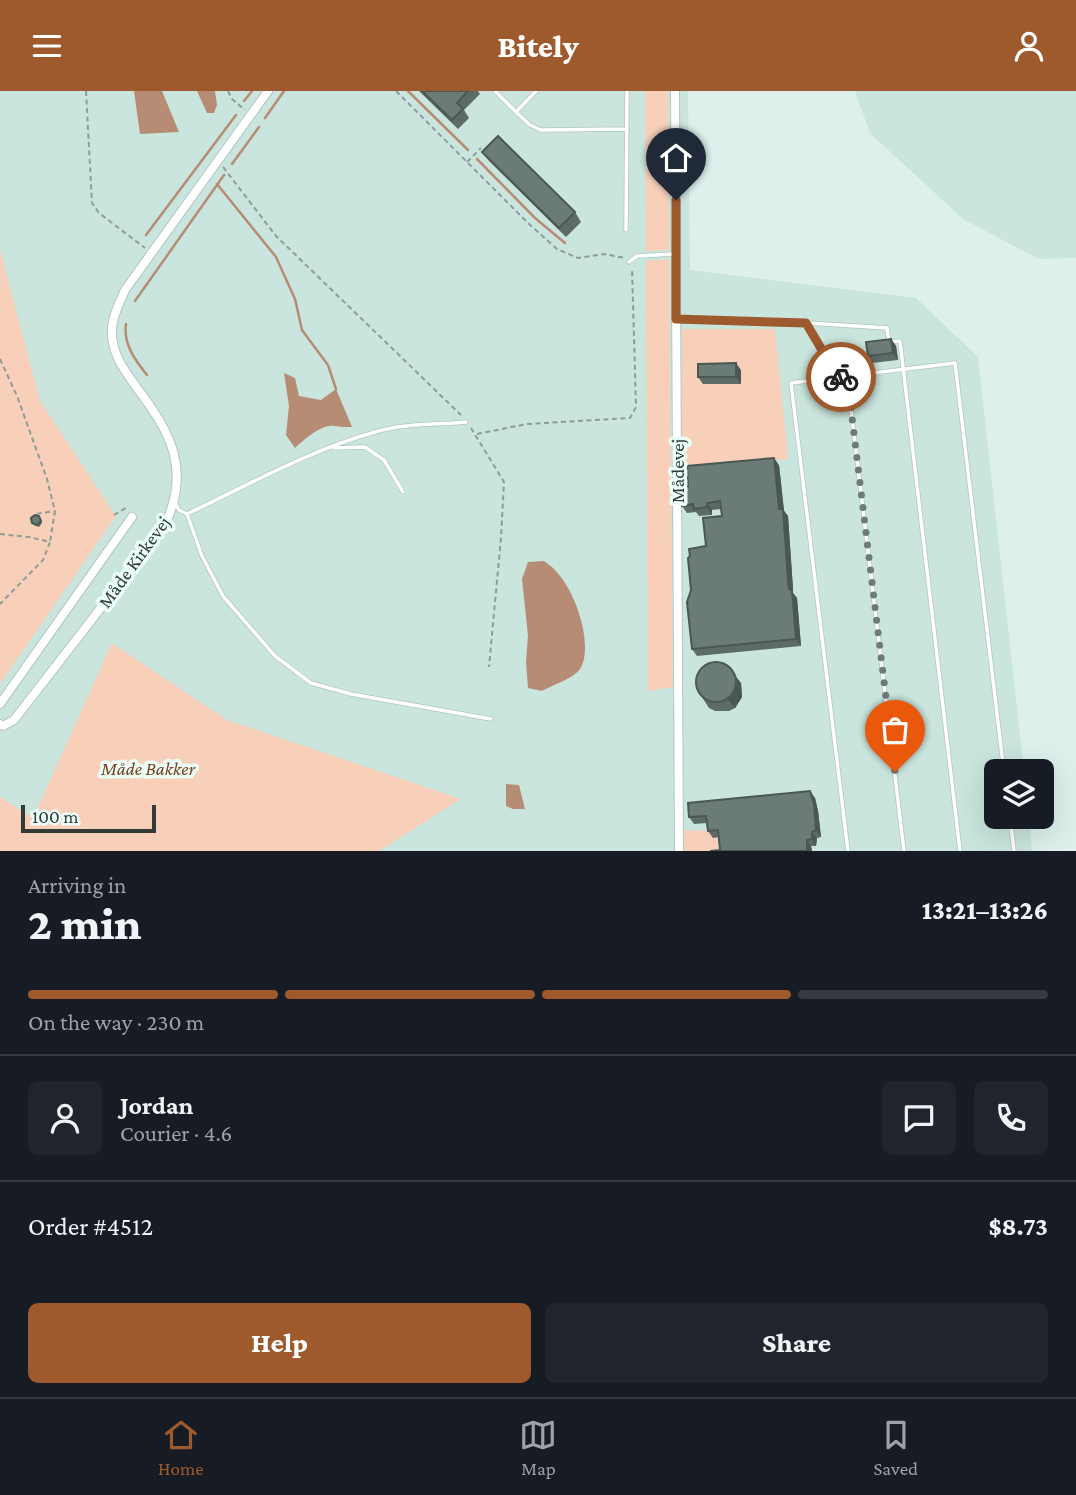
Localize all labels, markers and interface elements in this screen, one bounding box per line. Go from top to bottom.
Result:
icon: menu [28,27,66,65]
icon: person [1010,27,1048,65]
text: Bitely [497,28,579,64]
pin [646,128,706,200]
icon: home [657,139,695,177]
courier [806,342,876,412]
icon: bike [822,358,860,396]
street label: Mådevej [667,439,689,503]
street label: Måde Kirkevej [94,512,175,612]
pin [865,700,925,772]
icon: bag [876,711,914,749]
park label: Måde Bakker [100,758,196,779]
map controls [984,759,1054,829]
button: layers [984,759,1054,829]
scale bar [21,802,156,834]
text: 100 m [32,806,79,827]
text: Arriving in [28,872,126,898]
text: 13:21–13:26 [922,896,1048,925]
text: 2 min [28,898,142,949]
text: On the way · 230 m [28,1009,204,1035]
button: person [28,1081,102,1155]
button: chat [882,1081,956,1155]
button: phone [974,1081,1048,1155]
text: Jordan [120,1091,194,1120]
text: Courier · 4.6 [120,1120,232,1146]
text: Order #4512 [28,1212,153,1241]
text: $8.73 [988,1212,1048,1241]
button: Help [28,1303,531,1383]
button: Share [545,1303,1048,1383]
tab: Home [158,1416,204,1479]
tab: Map [519,1416,557,1479]
tab: Saved [873,1416,918,1479]

